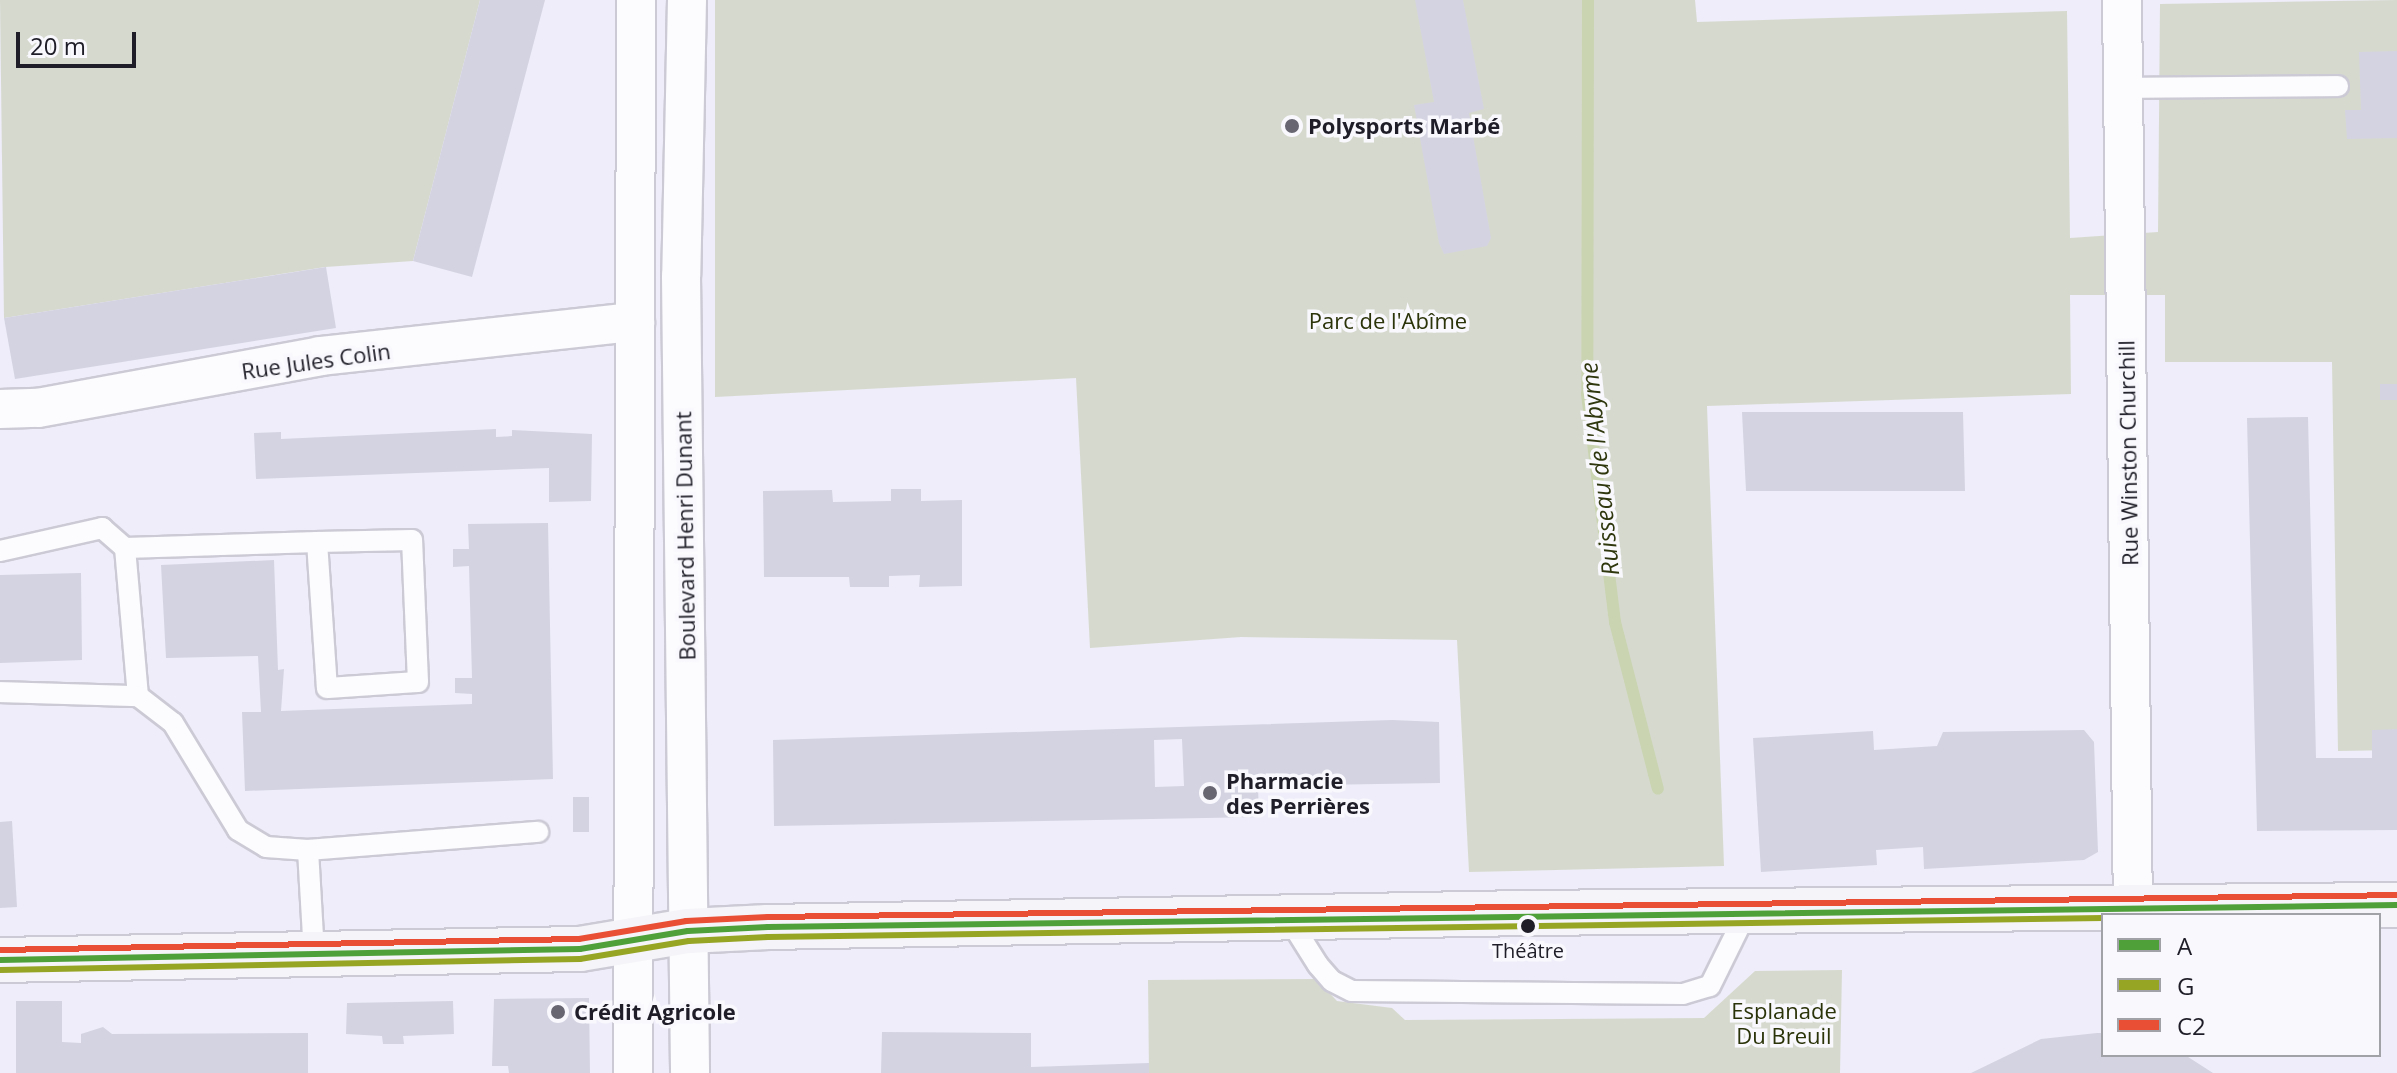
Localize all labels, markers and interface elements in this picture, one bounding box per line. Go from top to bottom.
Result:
scale bar [20,16,140,66]
text: 20 m [30,29,86,62]
place label: Polysports Marbé [1308,113,1500,139]
marker: Polysports Marbé [1283,117,1301,135]
park label: Parc de l'Abîme [1309,308,1467,334]
street label: Rue Jules Colin [240,337,392,385]
street label: Rue Winston Churchill [2113,340,2143,566]
water label: Ruisseau de l'Abyme [1573,361,1625,577]
street label: Boulevard Henri Dunant [670,411,700,661]
place label: Pharmacie des Perrières [1226,767,1370,818]
marker: Pharmacie des Perrières [1201,784,1219,802]
legend [2101,913,2381,1057]
marker: Théâtre [1520,918,1536,934]
text: A [2177,929,2192,962]
place label: Théâtre [1492,938,1564,962]
text: G [2177,969,2194,1002]
park label: Esplanade Du Breuil [1731,997,1837,1048]
place label: Crédit Agricole [574,999,736,1025]
marker: Crédit Agricole [549,1003,567,1021]
text: C2 [2177,1009,2206,1042]

